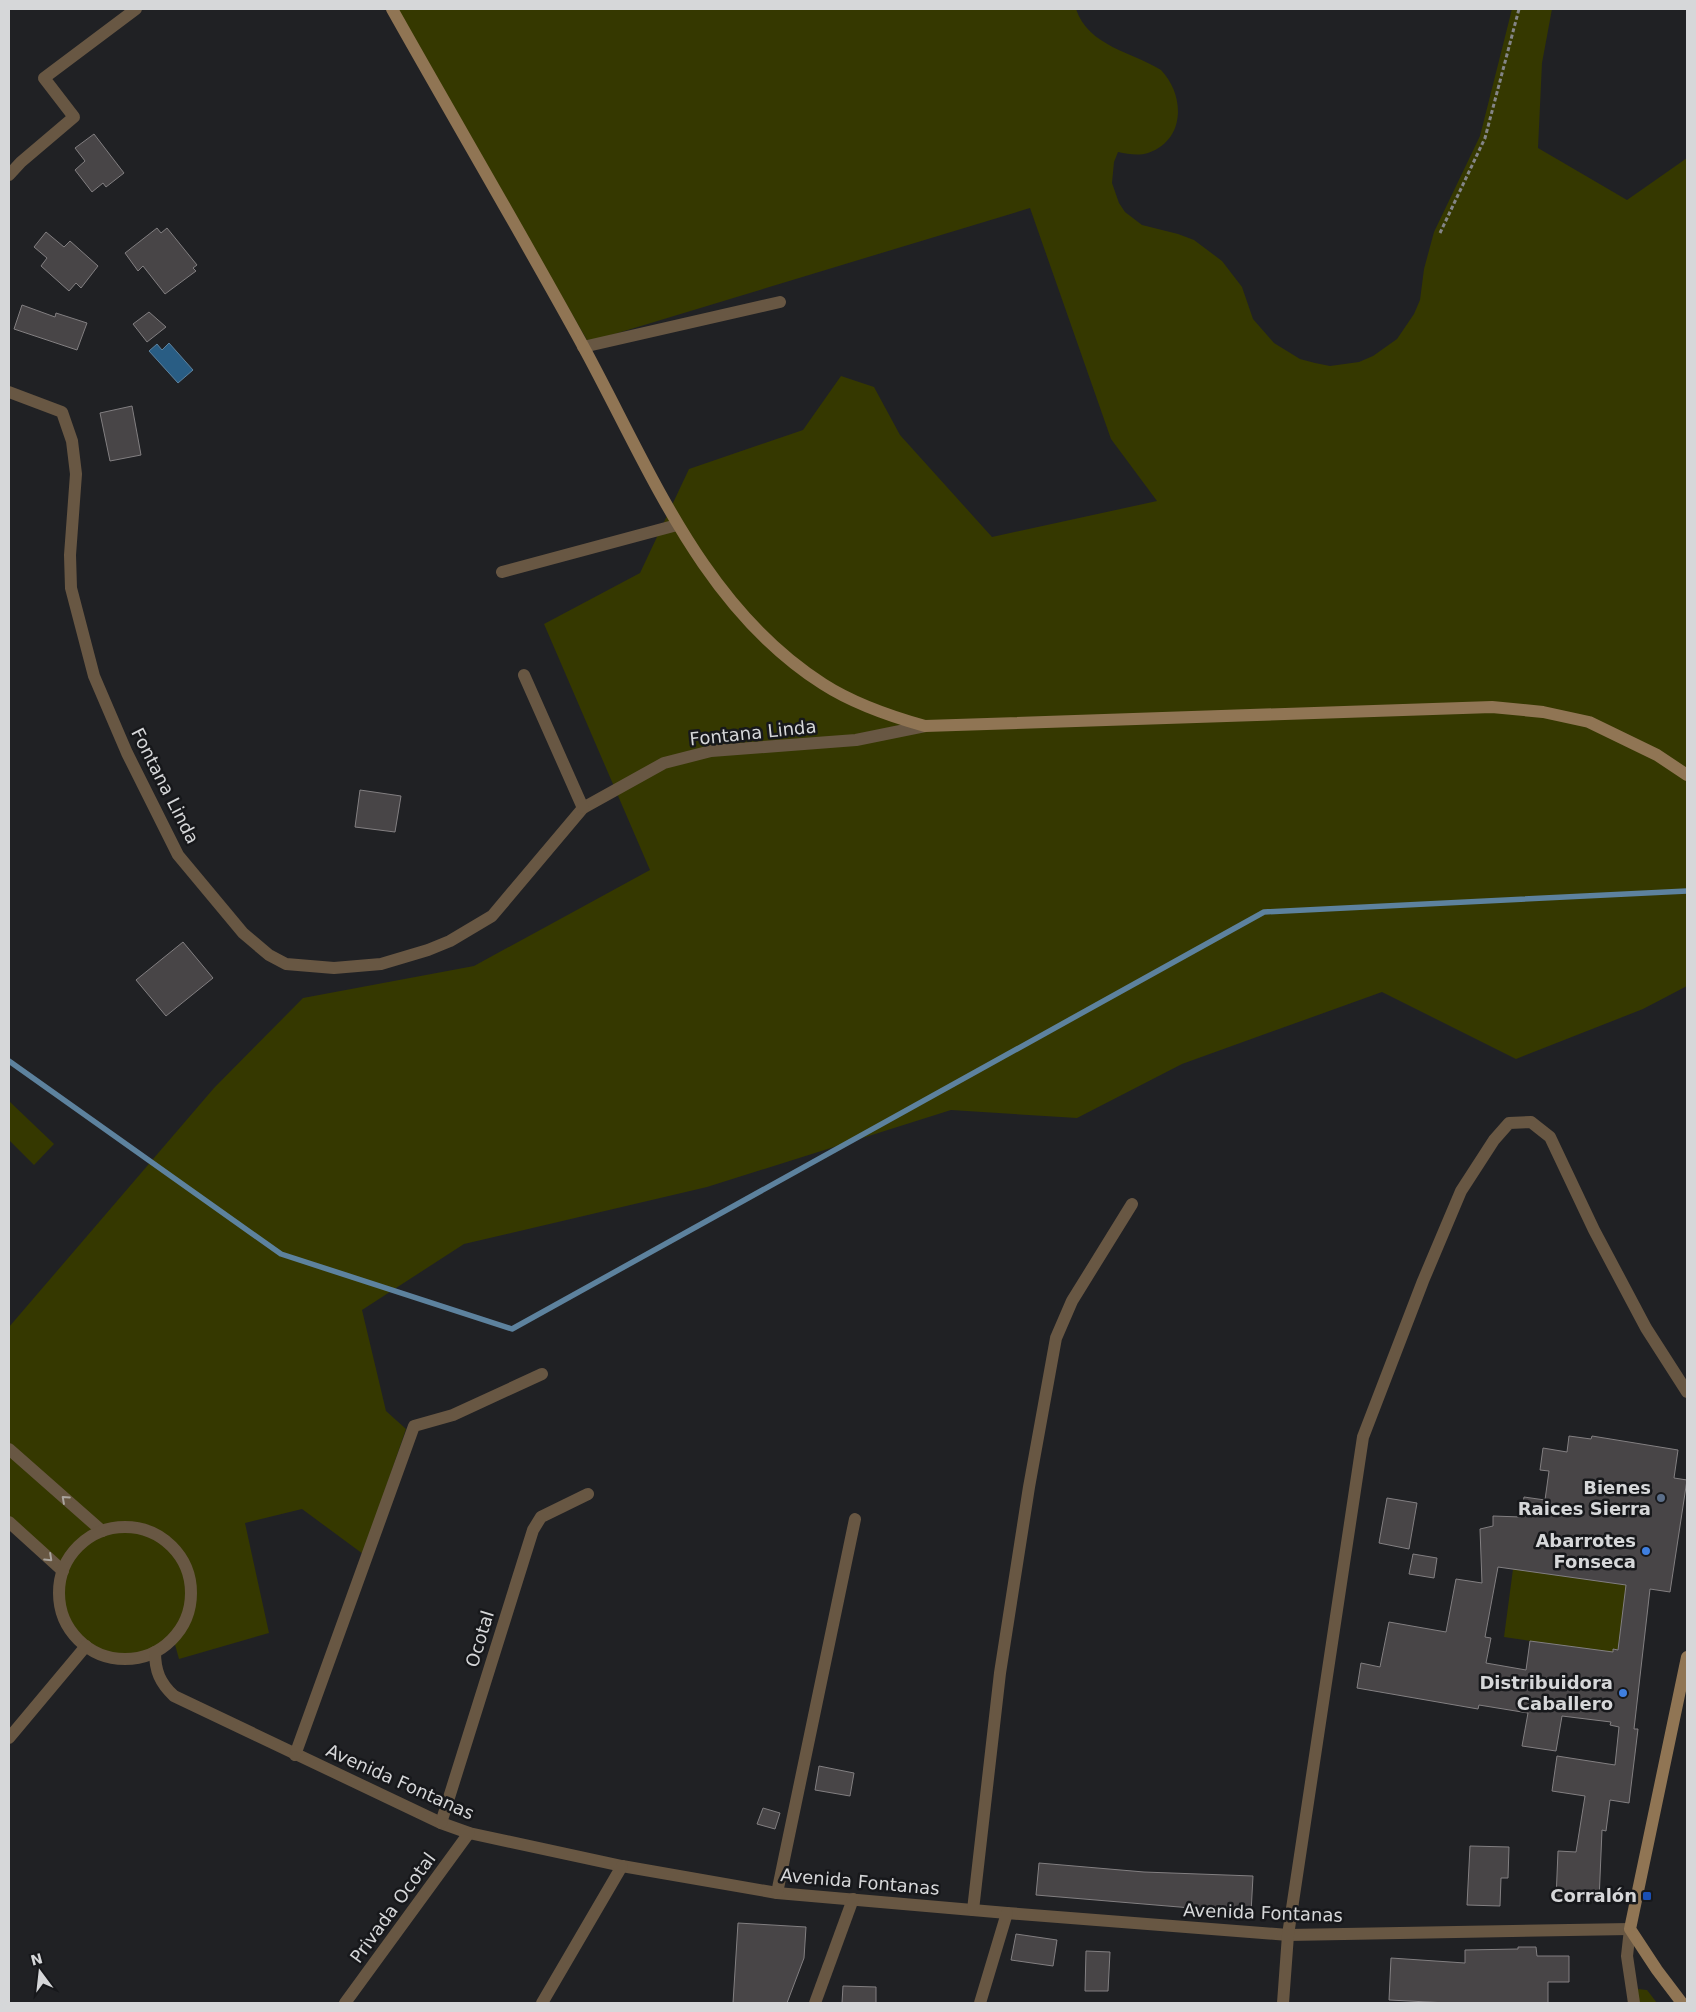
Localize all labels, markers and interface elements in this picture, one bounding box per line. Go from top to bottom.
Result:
street label: Fontana Linda [689,715,817,750]
street label: Fontana Linda [127,724,204,847]
place label: Bienes Raices Sierra [1518,1477,1651,1519]
marker: Bienes Raices Sierra [1655,1492,1667,1504]
one-way arrow [62,1496,71,1504]
place label: Abarrotes Fonseca [1535,1530,1636,1572]
marker: Abarrotes Fonseca [1640,1545,1652,1557]
one-way arrow [43,1552,52,1561]
street label: Ocotal [461,1608,498,1670]
place label: Distribuidora Caballero [1479,1672,1613,1714]
marker: Distribuidora Caballero [1617,1687,1629,1699]
street label: Avenida Fontanas [323,1739,477,1824]
street label: Privada Ocotal [346,1849,440,1967]
street label: Avenida Fontanas [780,1864,940,1899]
place label: Corralón [1550,1885,1637,1906]
marker: Corralón [1641,1890,1653,1902]
street label: Avenida Fontanas [1183,1899,1343,1926]
north arrow [15,1947,65,1997]
text: N [29,1950,44,1969]

